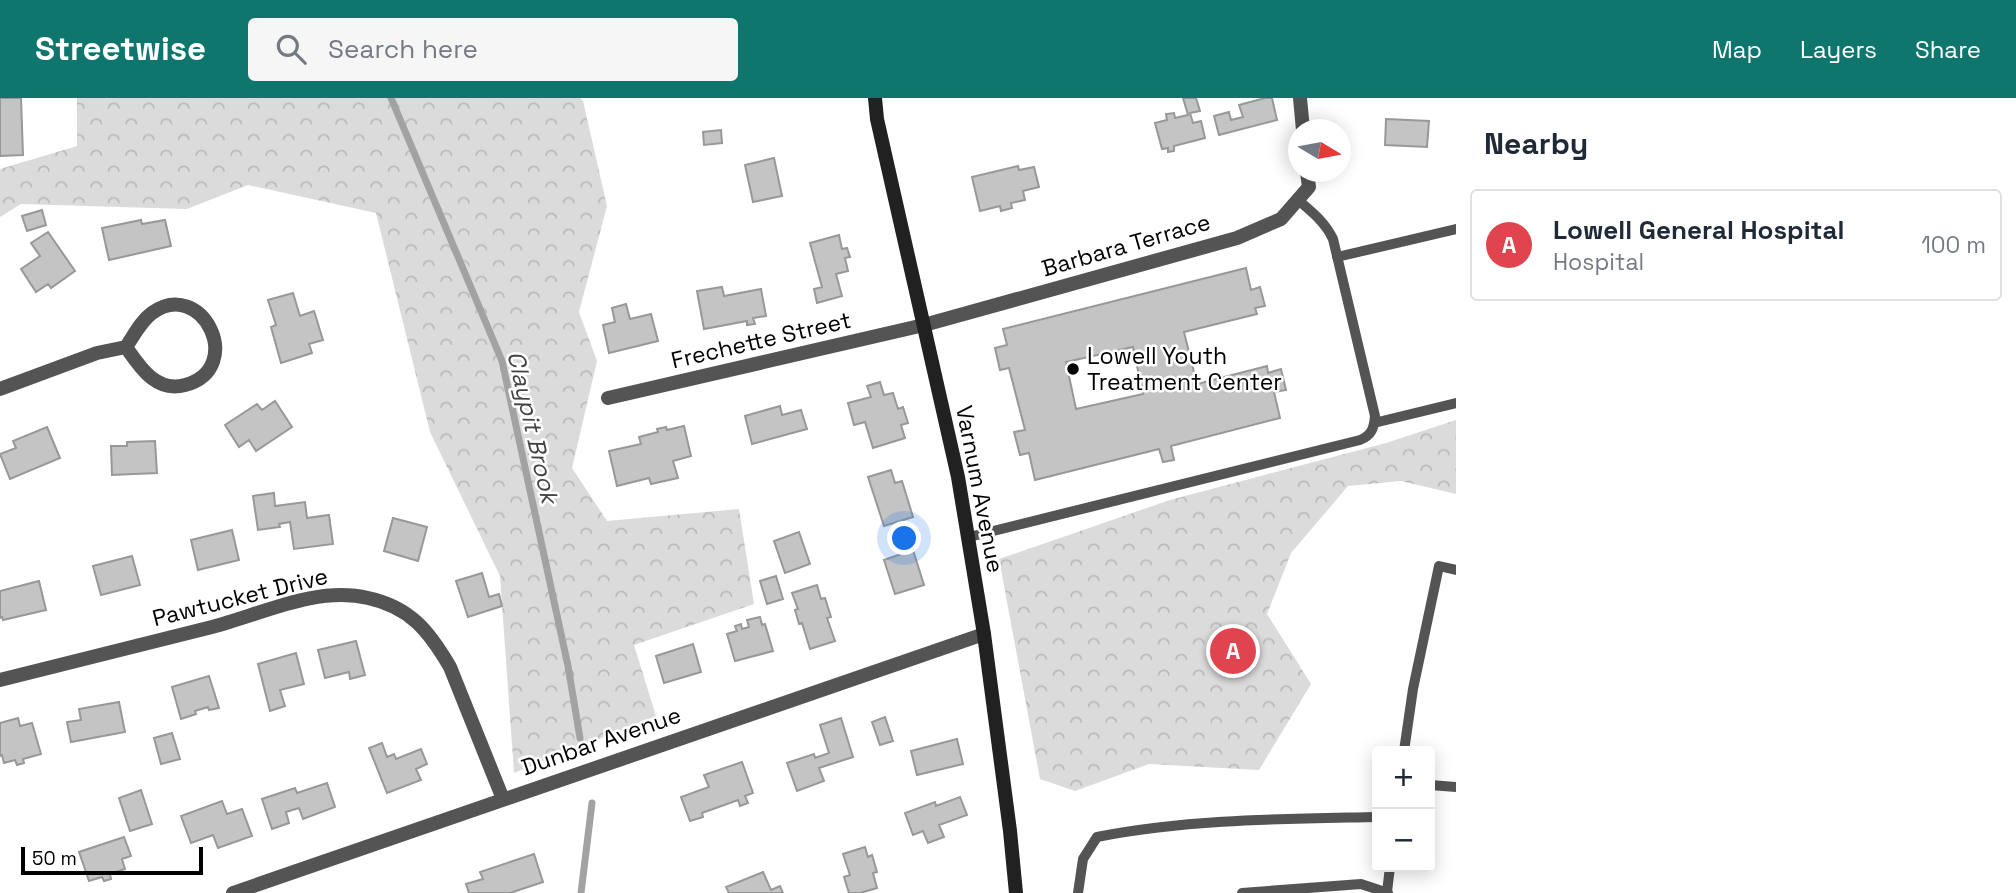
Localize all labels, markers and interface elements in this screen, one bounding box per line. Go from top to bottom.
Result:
search box [248,18,738,81]
text: Streetwise [35,28,206,70]
icon: search [272,30,310,68]
text: Search here [328,32,478,66]
text: Map [1712,34,1762,65]
text: Layers [1800,34,1877,65]
text: Share [1915,34,1981,65]
north arrow [1288,119,1351,182]
text: Nearby [1484,124,1588,163]
street label: Barbara Terrace [1038,207,1214,283]
text: Lowell General Hospital [1553,213,1844,247]
text: A [1502,230,1516,260]
text: 100 m [1921,230,1986,260]
text: Hospital [1553,247,1644,277]
street label: Frechette Street [668,305,854,375]
place label: Lowell Youth Treatment Center [1087,341,1282,397]
water label: Claypit Brook [500,348,566,509]
marker: Lowell Youth Treatment Center [1065,361,1081,377]
street label: Varnum Avenue [949,403,1011,575]
your location [887,521,921,555]
street label: Pawtucket Drive [149,561,331,633]
pin: A [1210,625,1256,677]
street label: Dunbar Avenue [517,700,685,782]
map controls [1372,746,1435,872]
button: + [1372,746,1435,809]
button: − [1372,809,1435,872]
scale bar [21,844,203,876]
text: 50 m [32,846,77,871]

